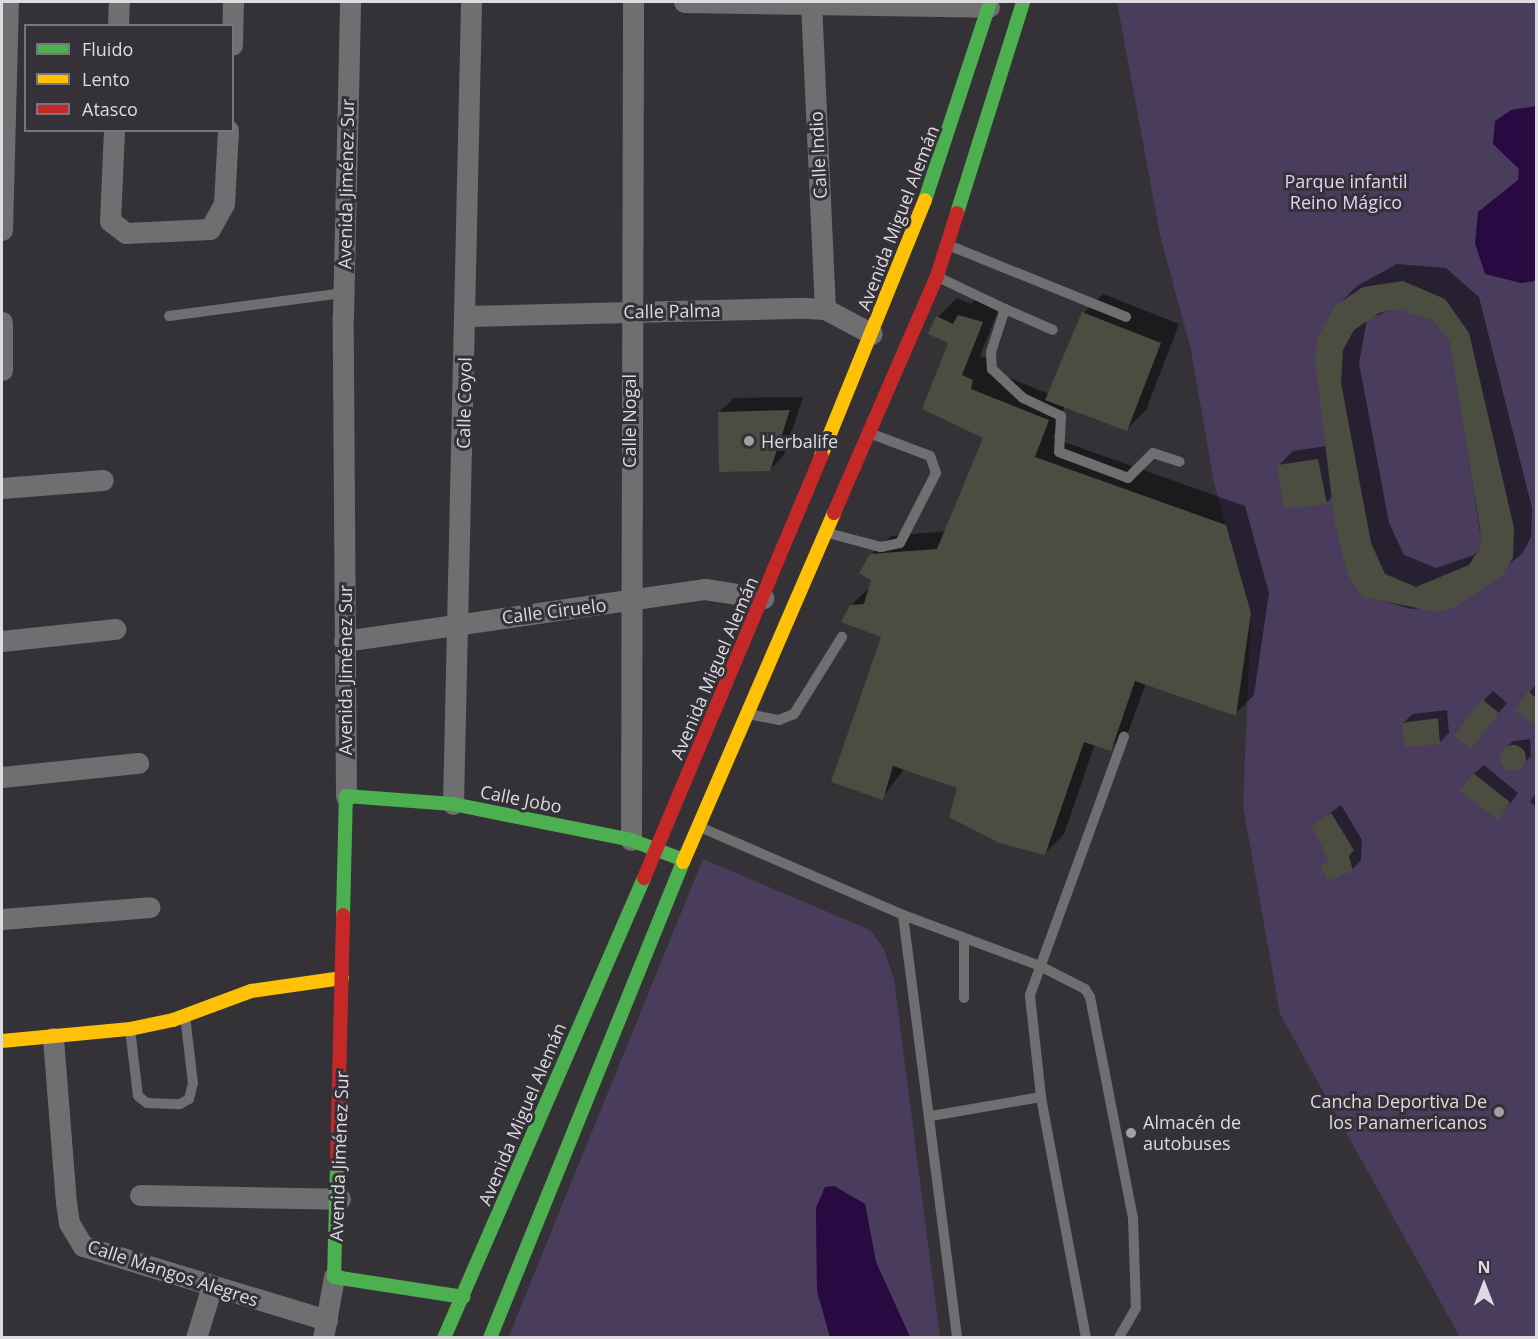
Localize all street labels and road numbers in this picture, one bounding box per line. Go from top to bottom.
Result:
street label: Avenida Jiménez Sur [334,99,358,269]
street label: Calle Indio [805,111,831,199]
street label: Avenida Miguel Alemán [853,122,943,314]
street label: Calle Palma [623,299,721,323]
street label: Calle Coyol [452,357,476,449]
street label: Calle Nogal [618,374,640,468]
street label: Avenida Miguel Alemán [666,573,762,763]
street label: Avenida Jiménez Sur [334,585,356,755]
street label: Calle Ciruelo [501,594,607,628]
street label: Calle Jobo [478,781,564,817]
street label: Avenida Miguel Alemán [474,1019,570,1209]
street label: Avenida Jiménez Sur [325,1070,353,1242]
street label: Calle Mangos Alegres [85,1235,261,1311]

